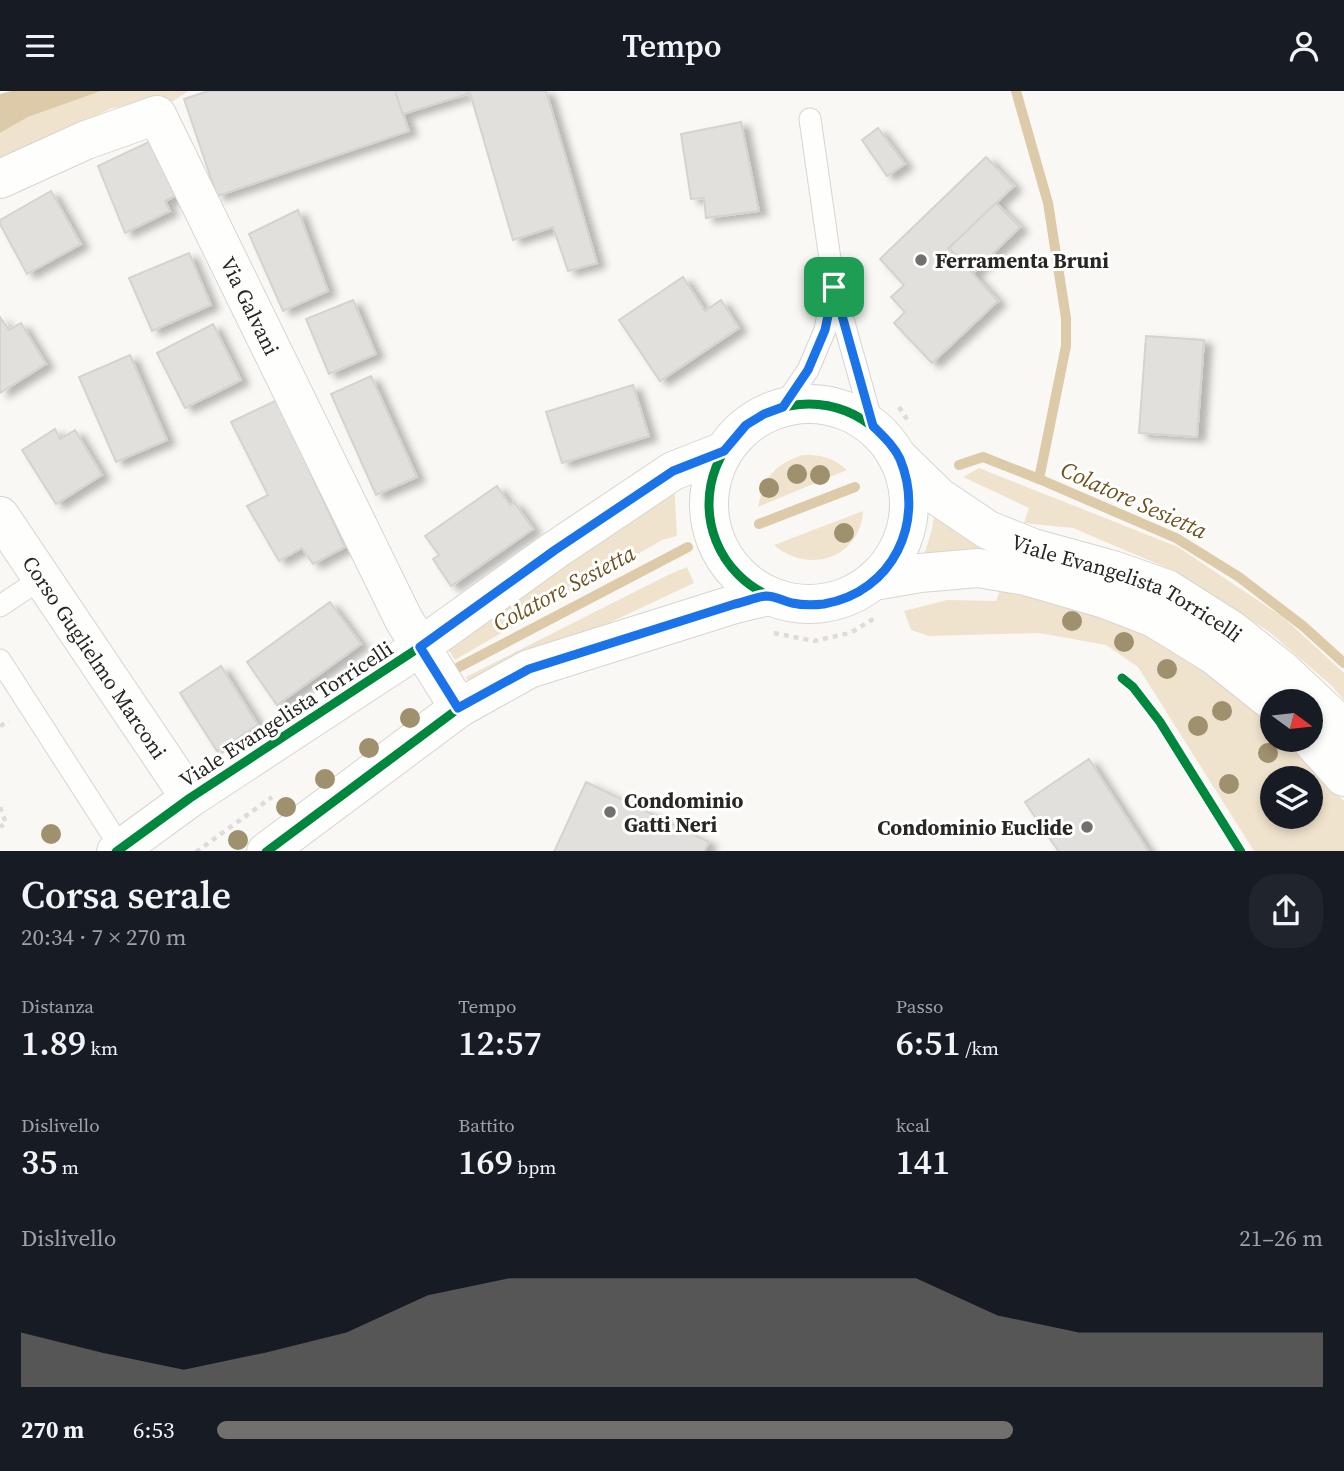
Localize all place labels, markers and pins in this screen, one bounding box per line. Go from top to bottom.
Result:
place label: Ferramenta Bruni [935,246,1109,275]
marker: Ferramenta Bruni [913,252,929,268]
pin [804,257,864,317]
place label: Condominio Gatti Neri [624,786,743,839]
marker: Condominio Gatti Neri [602,804,618,820]
place label: Condominio Euclide [877,813,1073,842]
marker: Condominio Euclide [1079,819,1095,835]

